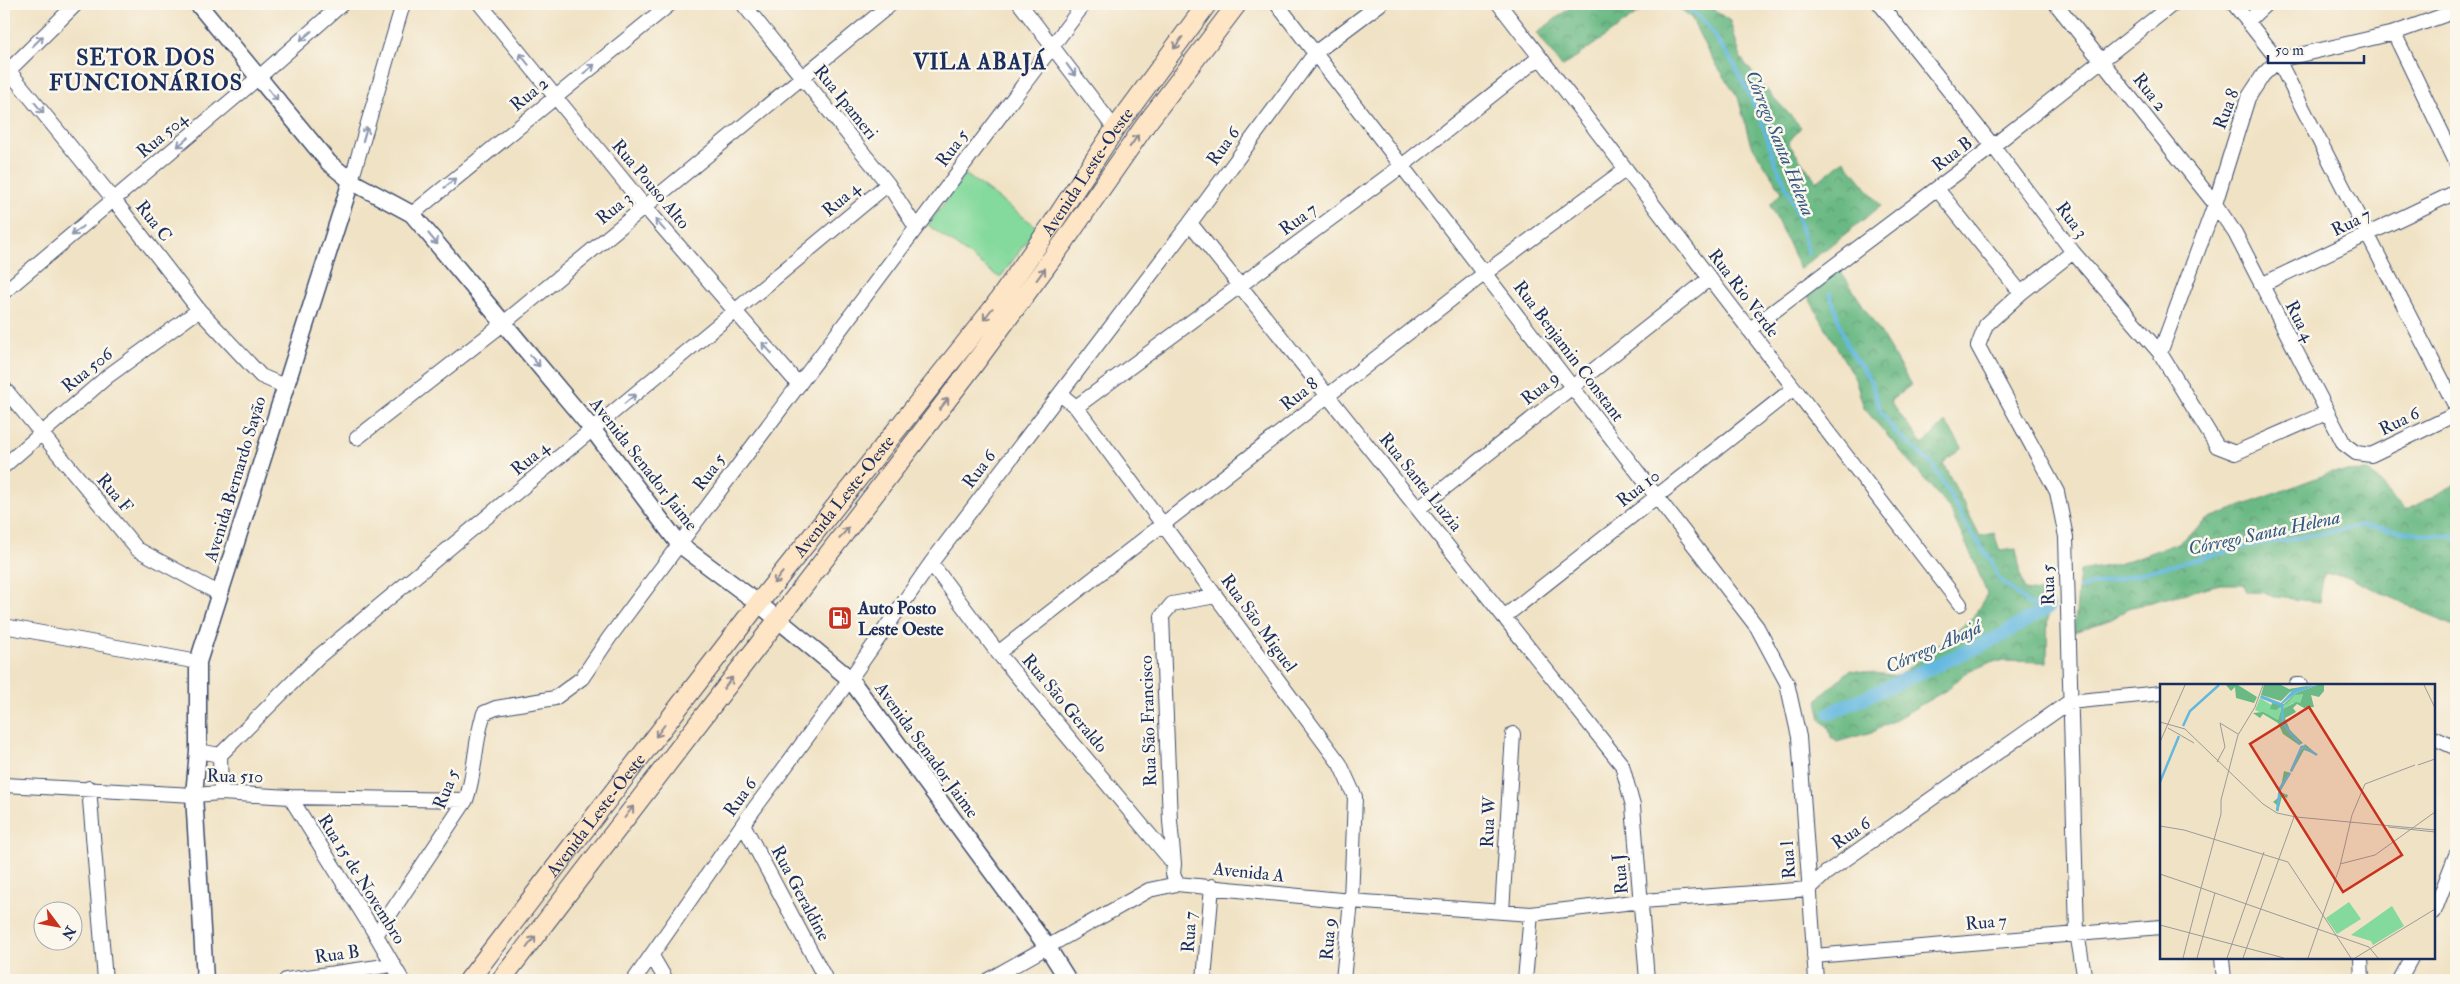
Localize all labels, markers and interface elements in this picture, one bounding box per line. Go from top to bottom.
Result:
one-way arrow [299,30,312,42]
scale bar [2268,32,2364,64]
one-way arrow [32,35,45,47]
one-way arrow [1173,36,1183,50]
text: 50 m [2275,41,2304,60]
district label: SETOR DOS FUNCIONÁRIOS [49,44,243,97]
district label: VILA ABAJÁ [912,47,1047,77]
one-way arrow [518,53,529,66]
street label: Rua Ipameri [808,60,883,145]
one-way arrow [582,63,595,74]
one-way arrow [1066,63,1077,76]
water label: Córrego Santa Helena [1740,67,1820,220]
street label: Rua 2 [2128,69,2172,116]
street label: Rua 2 [506,72,553,117]
street label: Rua 8 [2208,86,2245,133]
one-way arrow [268,89,279,102]
one-way arrow [34,102,45,115]
street label: Avenida Leste-Oeste [1036,103,1139,241]
street label: Rua 504 [132,107,194,163]
street label: Rua 6 [1202,122,1246,170]
street label: Rua 5 [931,125,974,172]
one-way arrow [361,127,371,143]
street label: Rua B [1927,132,1977,177]
one-way arrow [1129,134,1139,148]
street label: Rua Pouso Alto [606,135,695,234]
one-way arrow [176,136,189,148]
street label: Rua 4 [817,176,866,222]
one-way arrow [443,178,456,189]
street label: Rua 3 [591,187,637,230]
street label: Rua C [130,196,177,247]
street label: Rua 3 [2050,197,2093,243]
street label: Rua 7 [1275,198,1322,241]
street label: Rua 7 [2328,203,2375,242]
one-way arrow [655,219,666,232]
one-way arrow [71,225,84,236]
one-way arrow [427,232,438,245]
street label: Rua Rio Verde [1703,244,1785,343]
one-way arrow [1035,268,1046,281]
street label: Rua Benjamin Constant [1508,276,1629,427]
street label: Rua 4 [2280,297,2320,347]
one-way arrow [983,307,994,320]
one-way arrow [761,341,772,354]
street label: Rua 506 [57,342,118,398]
one-way arrow [529,354,540,367]
street label: Rua 9 [1517,366,1564,411]
street label: Rua 8 [1276,373,1323,416]
street label: Avenida Senador Jaime [584,392,703,536]
street label: Avenida Bernardo Sayão [199,393,272,566]
one-way arrow [623,394,636,405]
one-way arrow [938,398,949,411]
street label: Rua 6 [2375,401,2424,441]
street label: Rua Santa Luzia [1374,428,1468,537]
street label: Avenida Leste-Oeste [788,430,900,563]
street label: Rua 4 [506,435,555,481]
street label: Rua 6 [957,445,1002,493]
street label: Rua 5 [688,449,731,496]
street label: Rua 10 [1612,464,1665,512]
street label: Rua F [92,469,138,518]
water label: Córrego Santa Helena [2186,505,2343,561]
one-way arrow [839,527,850,540]
street label: Rua 5 [2037,564,2060,606]
street label: Rua São Miguel [1215,570,1302,677]
one-way arrow [773,571,784,584]
place label: Auto Posto Leste Oeste [857,597,944,641]
fuel station icon: Auto Posto Leste Oeste [827,605,853,631]
water label: Córrego Abajá [1882,614,1987,679]
street label: Rua São Geraldo [1017,649,1113,758]
street label: Rua São Francisco [1135,655,1162,787]
one-way arrow [723,676,733,690]
street label: Avenida Senador Jaime [869,677,984,823]
inset map [2160,684,2435,959]
one-way arrow [655,724,665,738]
street label: Avenida Leste-Oeste [541,749,651,883]
street label: Rua 510 [206,765,264,788]
street label: Rua 5 [428,766,465,813]
street label: Rua 6 [719,773,763,821]
street label: Rua W [1476,795,1501,848]
one-way arrow [624,806,635,819]
street label: Rua 15 de Novembro [312,810,411,949]
street label: Rua 6 [1827,811,1876,855]
street label: Rua l [1776,840,1801,880]
street label: Rua Geraldine [766,842,836,945]
street label: Rua J [1607,853,1634,895]
street label: Avenida A [1211,857,1286,888]
north arrow [32,902,82,952]
street label: Rua 7 [1964,909,2008,936]
street label: Rua 7 [1177,911,1202,954]
street label: Rua 9 [1315,917,1342,961]
text: N [58,922,80,943]
one-way arrow [525,935,536,948]
street label: Rua B [313,940,361,969]

